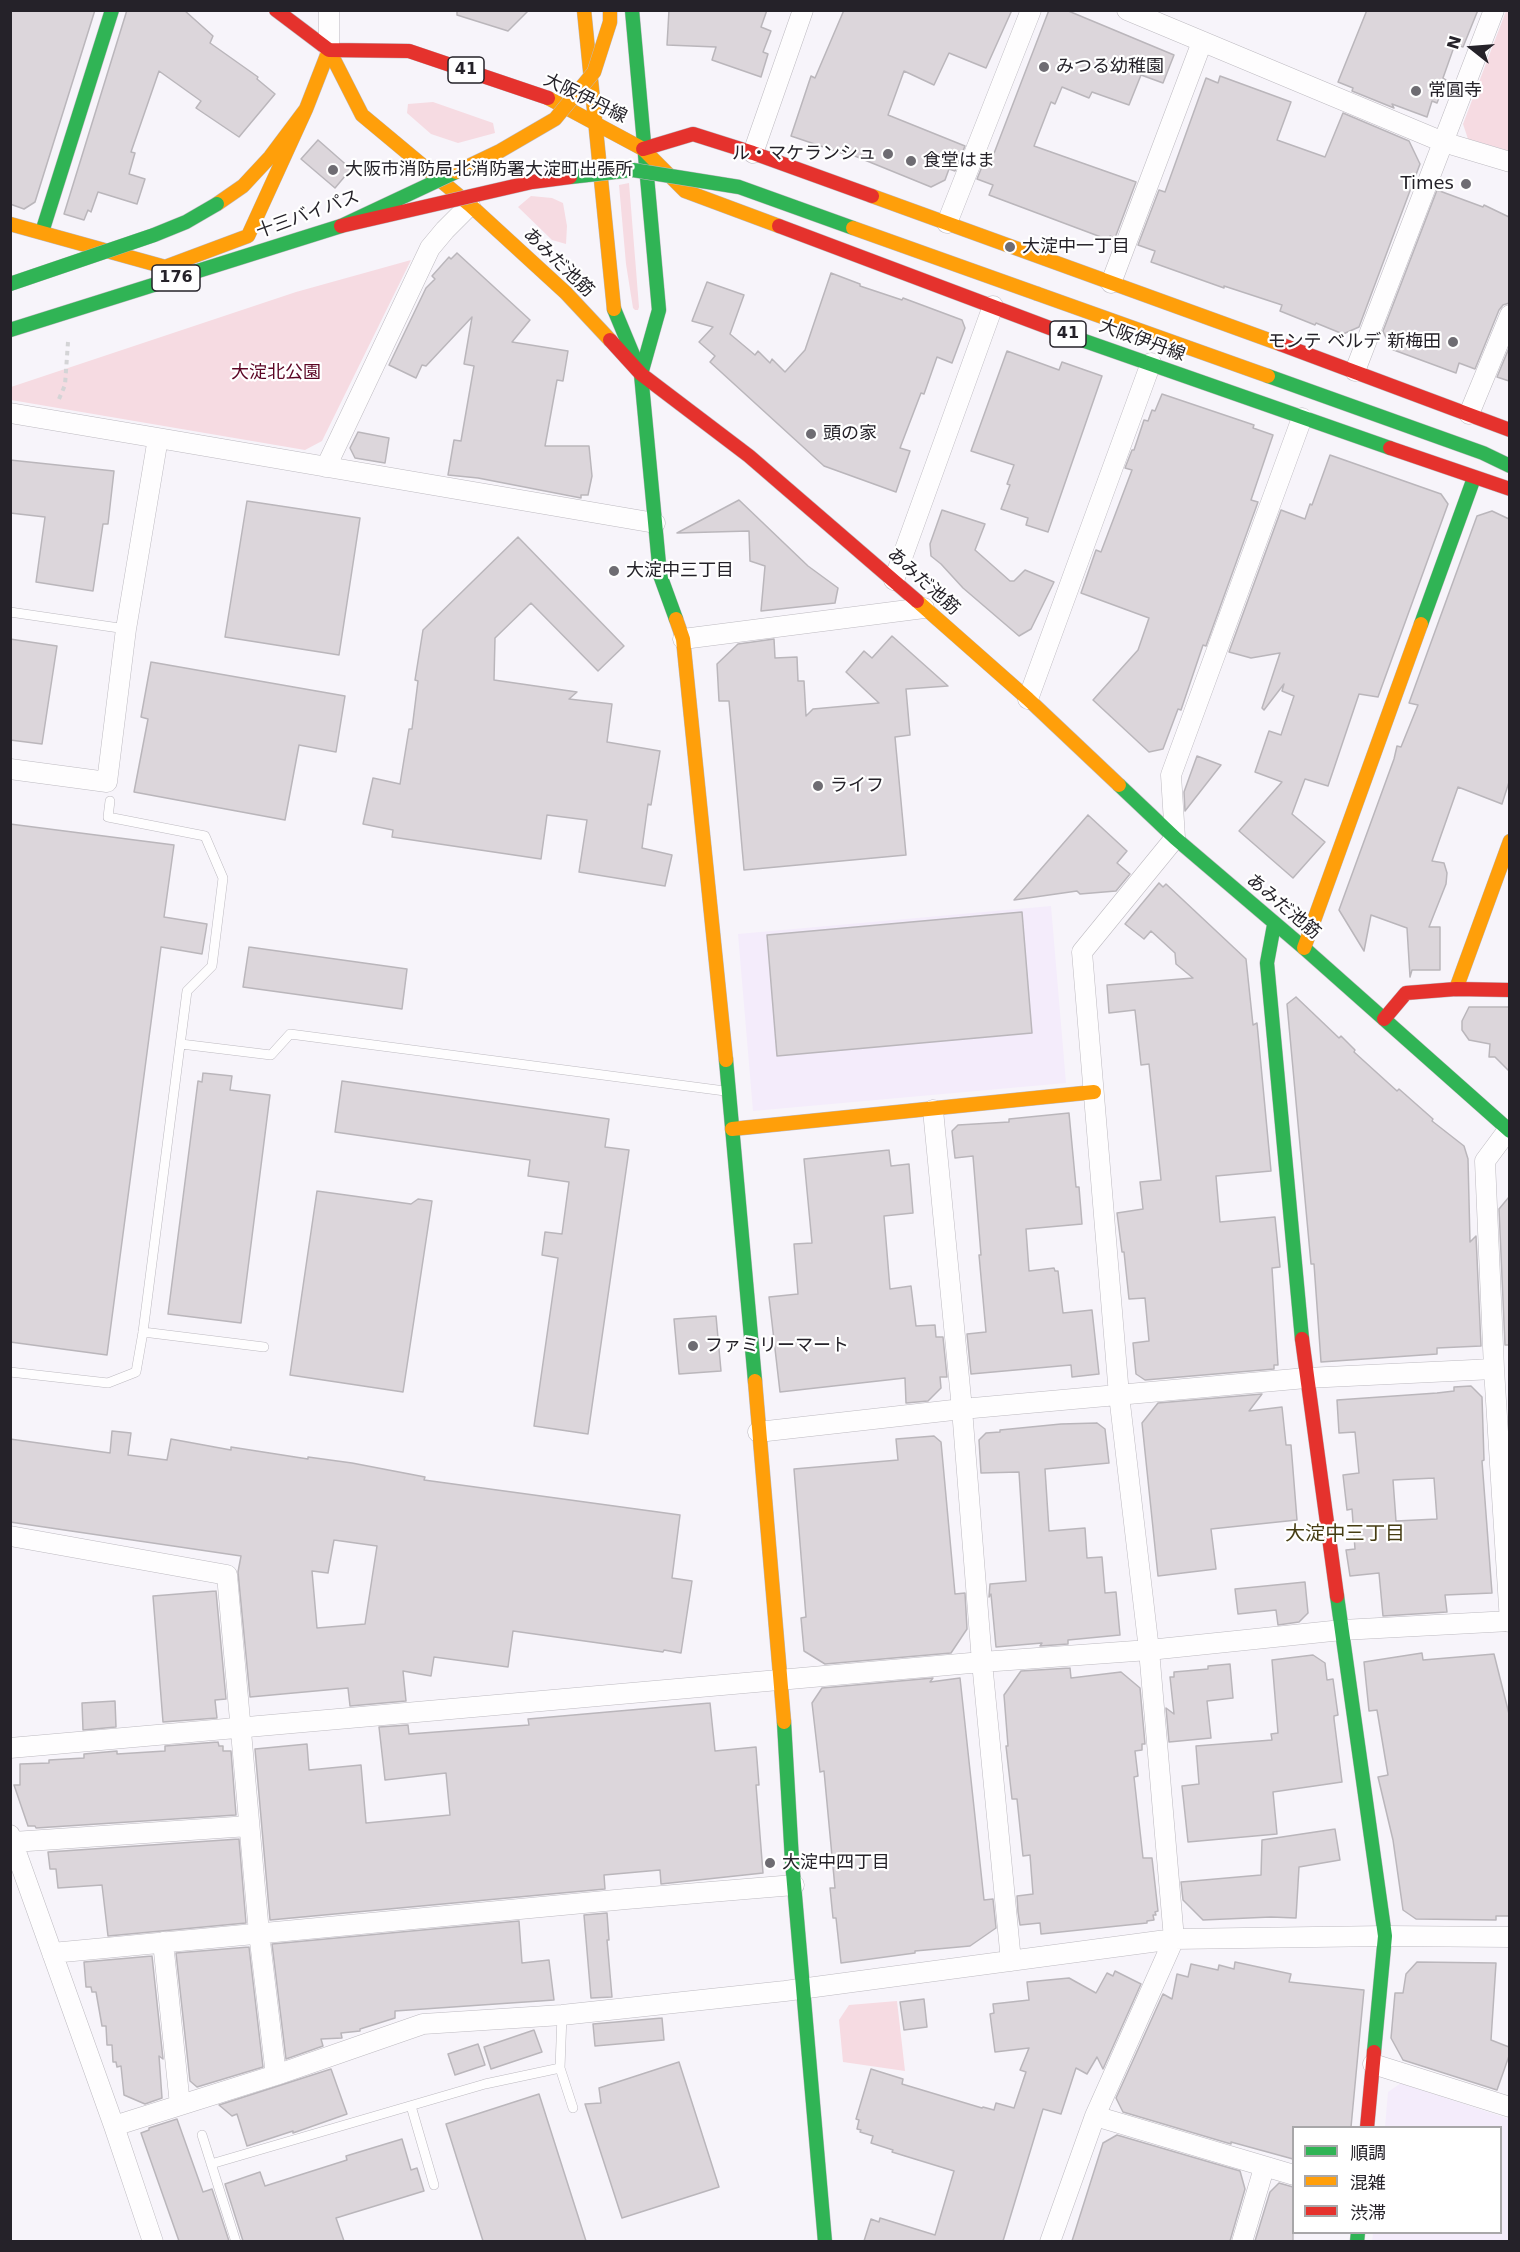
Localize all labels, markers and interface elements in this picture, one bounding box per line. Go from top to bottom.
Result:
north arrow [1442,18,1502,78]
text: N [1443,33,1465,52]
place label: みつる幼稚園 [1056,56,1164,78]
road number: 41 [448,57,484,83]
marker: みつる幼稚園 [1037,60,1051,74]
street label: 大阪伊丹線 [540,70,630,128]
place label: 常圓寺 [1428,80,1482,102]
marker: 常圓寺 [1409,84,1423,98]
place label: ル・マケランシュ [732,143,876,165]
marker: ル・マケランシュ [881,147,895,161]
place label: 食堂はま [923,150,995,172]
marker: 食堂はま [904,154,918,168]
place label: 大阪市消防局北消防署大淀町出張所 [345,159,633,181]
marker: 大阪市消防局北消防署大淀町出張所 [326,163,340,177]
place label: Times [1401,173,1454,195]
marker: Times [1459,177,1473,191]
street label: 十三バイパス [254,186,362,244]
street label: あみだ池筋 [518,224,598,302]
place label: 大淀中一丁目 [1022,236,1130,258]
marker: 大淀中一丁目 [1003,240,1017,254]
road number: 176 [152,265,200,291]
street label: 大阪伊丹線 [1096,315,1188,367]
road number: 41 [1050,321,1086,347]
place label: モンテ ベルデ 新梅田 [1268,331,1441,353]
marker: モンテ ベルデ 新梅田 [1446,335,1460,349]
park label: 大淀北公園 [231,362,321,384]
place label: 頭の家 [823,423,877,445]
marker: 頭の家 [804,427,818,441]
street label: あみだ池筋 [882,544,964,620]
place label: 大淀中三丁目 [626,560,734,582]
marker: 大淀中三丁目 [607,564,621,578]
place label: ライフ [830,775,884,797]
marker: ライフ [811,779,825,793]
street label: あみだ池筋 [1242,870,1324,944]
place label: ファミリーマート [705,1335,849,1357]
marker: ファミリーマート [686,1339,700,1353]
district label: 大淀中三丁目 [1285,1523,1405,1547]
place label: 大淀中四丁目 [782,1852,890,1874]
marker: 大淀中四丁目 [763,1856,777,1870]
legend [1292,2126,1502,2234]
text: 順調 [1350,2142,1386,2163]
text: 混雑 [1350,2172,1386,2193]
text: 渋滞 [1350,2202,1386,2223]

